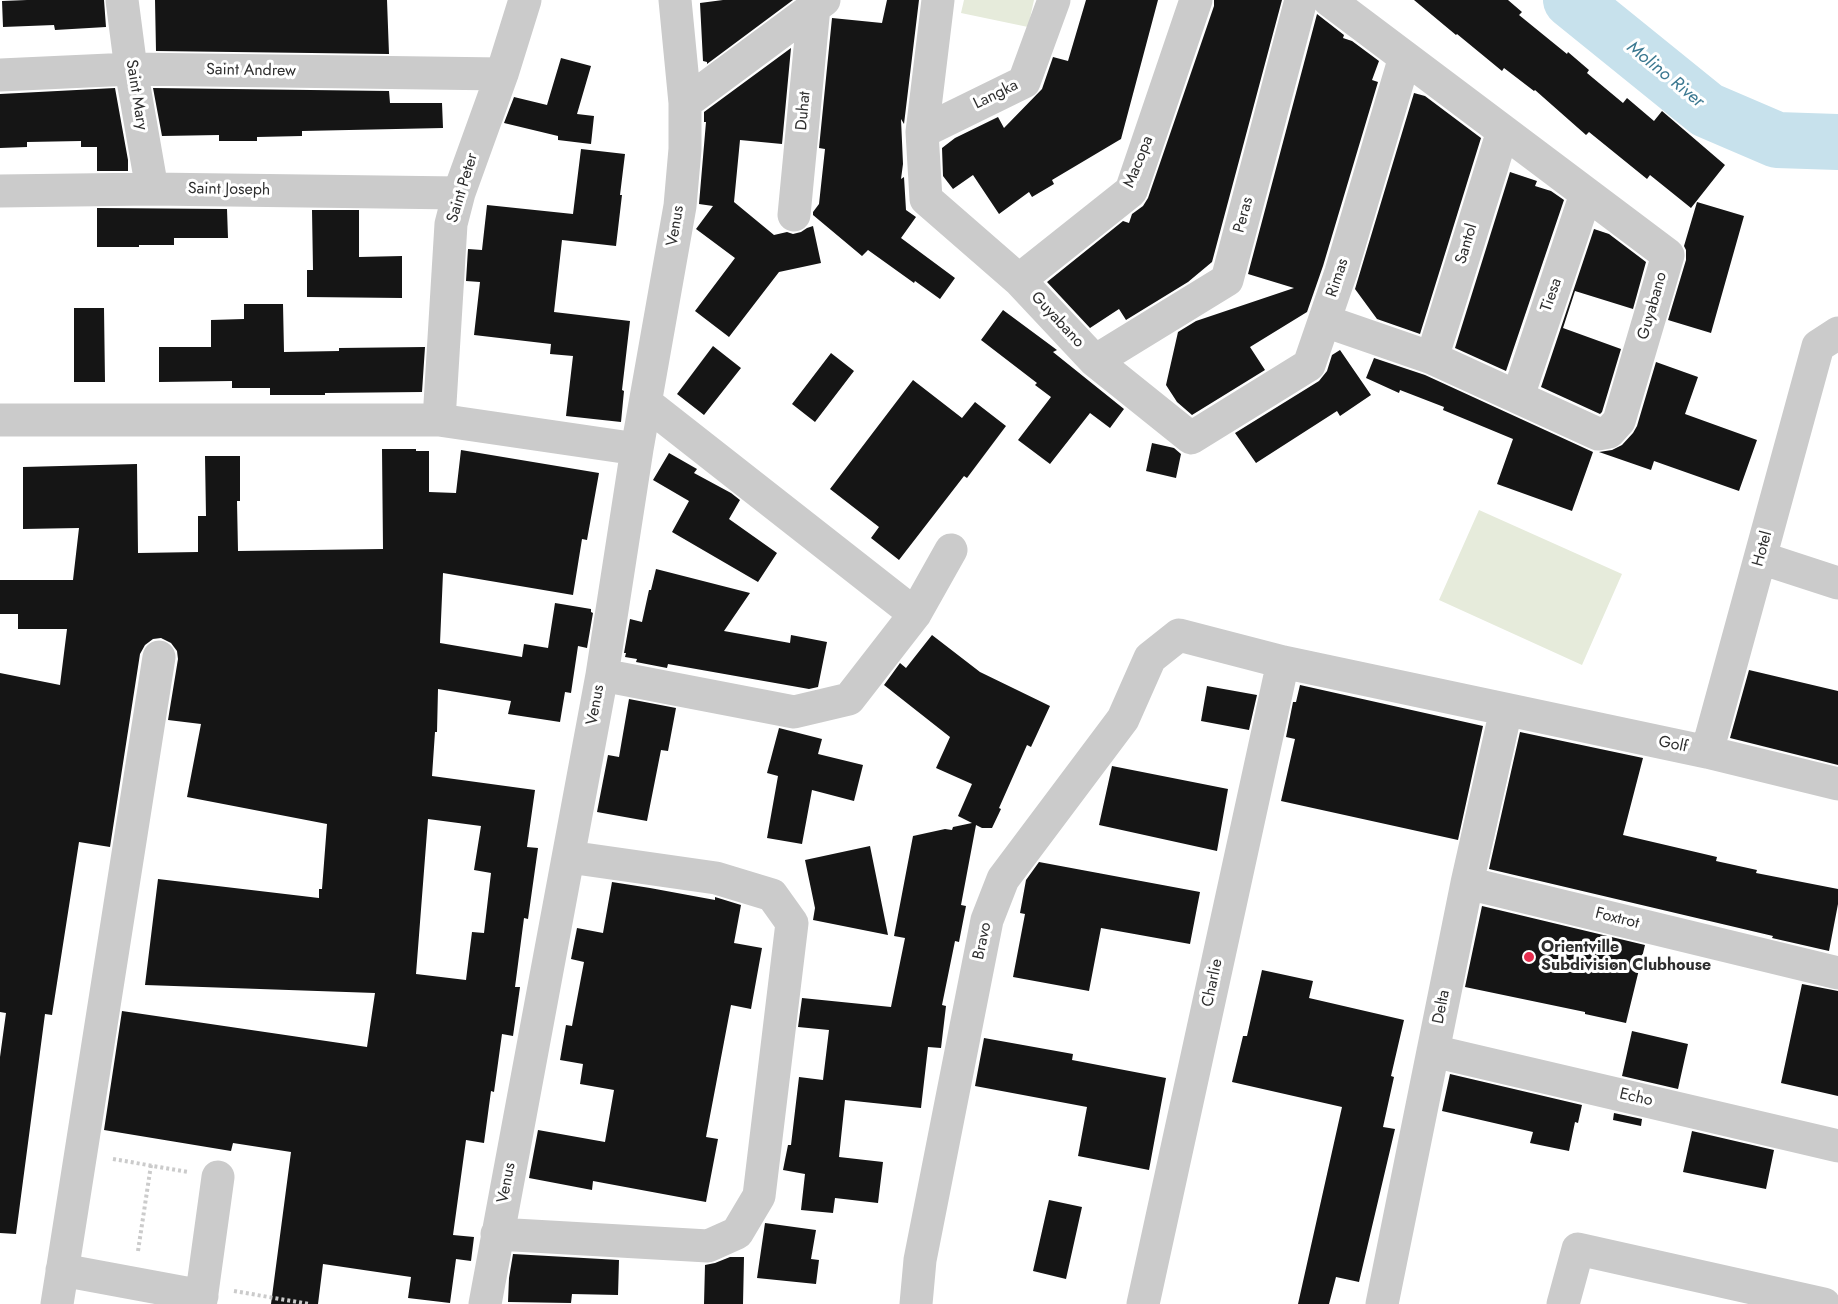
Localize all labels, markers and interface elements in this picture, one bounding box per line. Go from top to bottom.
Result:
water label: Molino River [1622,37,1708,113]
street label: Saint Mary [121,58,151,132]
street label: Saint Andrew [206,61,296,81]
street label: Langka [971,76,1021,114]
street label: Duhat [793,91,815,131]
street label: Macopa [1120,133,1158,191]
street label: Saint Peter [443,151,483,225]
street label: Saint Joseph [188,180,270,200]
street label: Peras [1230,195,1258,235]
street label: Venus [663,204,689,248]
street label: Santol [1452,222,1482,266]
street label: Rimas [1323,256,1353,300]
street label: Guyabano [1634,270,1672,342]
street label: Tiesa [1537,276,1567,314]
street label: Guyabano [1026,288,1088,352]
street label: Hotel [1749,529,1777,569]
street label: Venus [583,683,609,727]
street label: Golf [1657,733,1689,757]
street label: Foxtrot [1593,904,1641,934]
street label: Bravo [970,921,996,961]
place label: Orientville Subdivision Clubhouse [1541,938,1711,976]
marker: Orientville Subdivision Clubhouse [1522,950,1536,964]
street label: Charlie [1199,957,1227,1009]
street label: Delta [1429,988,1455,1026]
street label: Echo [1617,1085,1655,1111]
street label: Venus [494,1161,520,1205]

